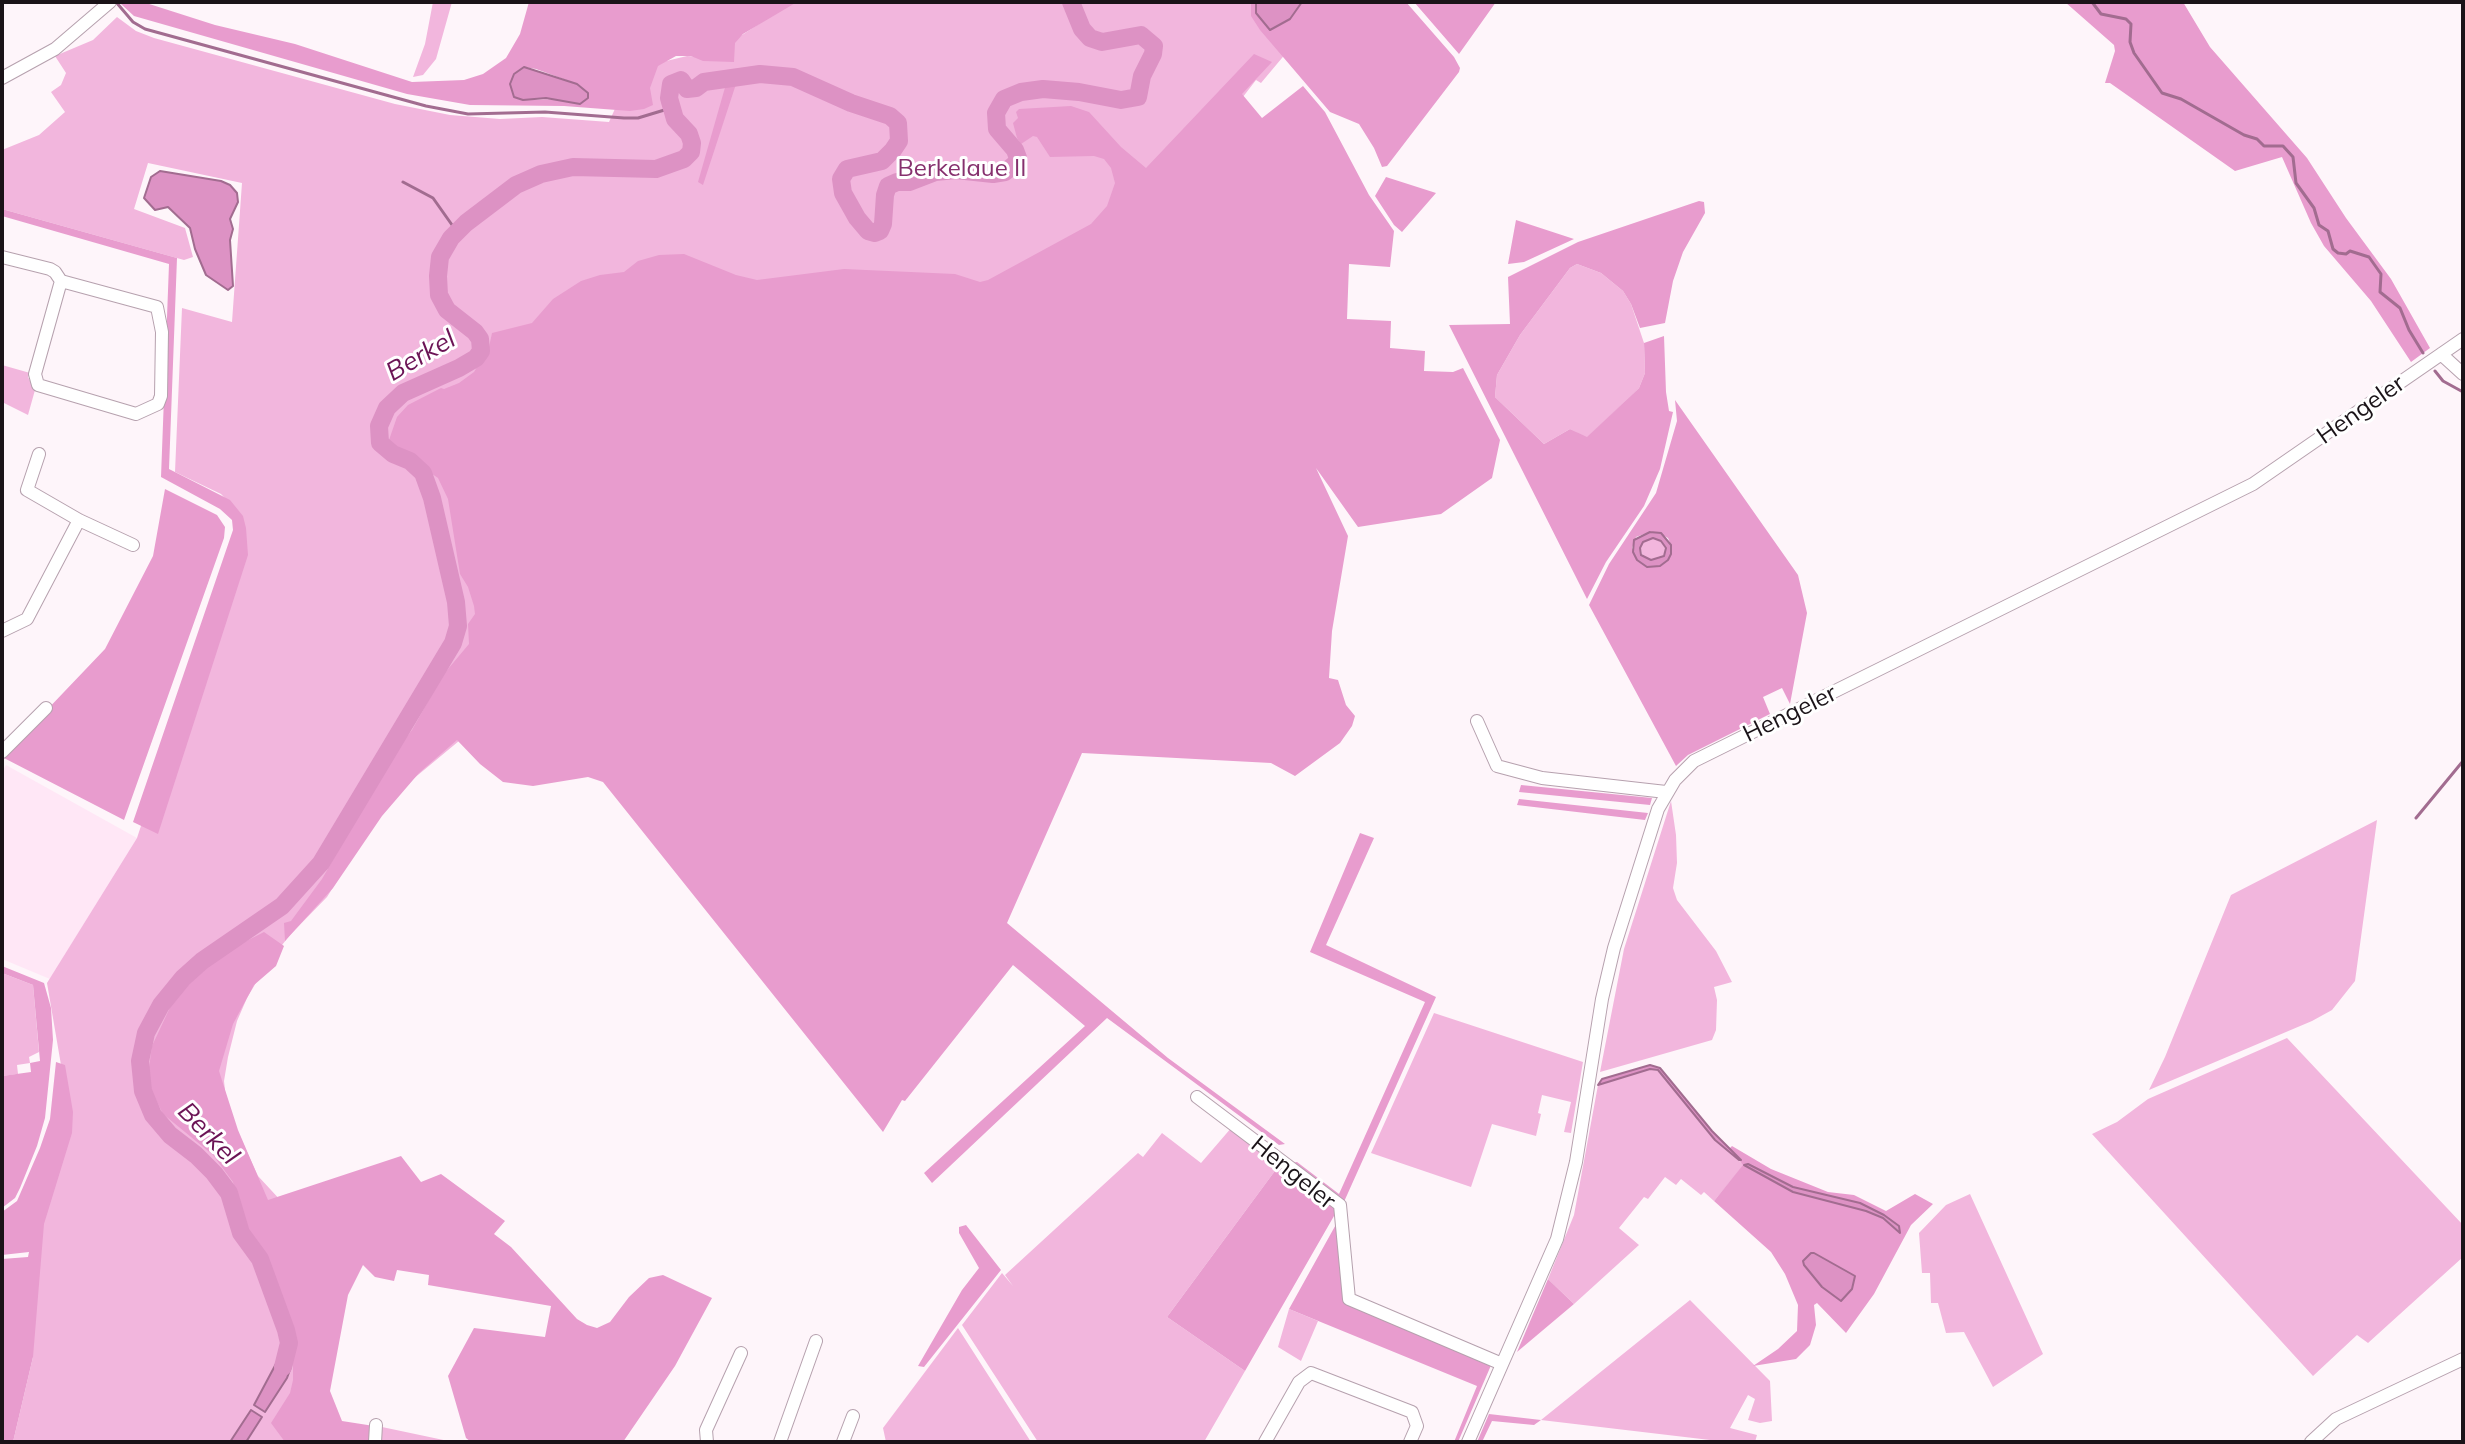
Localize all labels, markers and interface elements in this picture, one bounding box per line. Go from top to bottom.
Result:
park label: Berkelaue II [898,155,1026,183]
water label: Berkel [381,324,461,388]
street label: Hengeler [2312,369,2410,451]
street label: Hengeler [1739,679,1841,749]
water label: Berkel [171,1096,245,1172]
street label: Hengeler [1245,1130,1341,1216]

